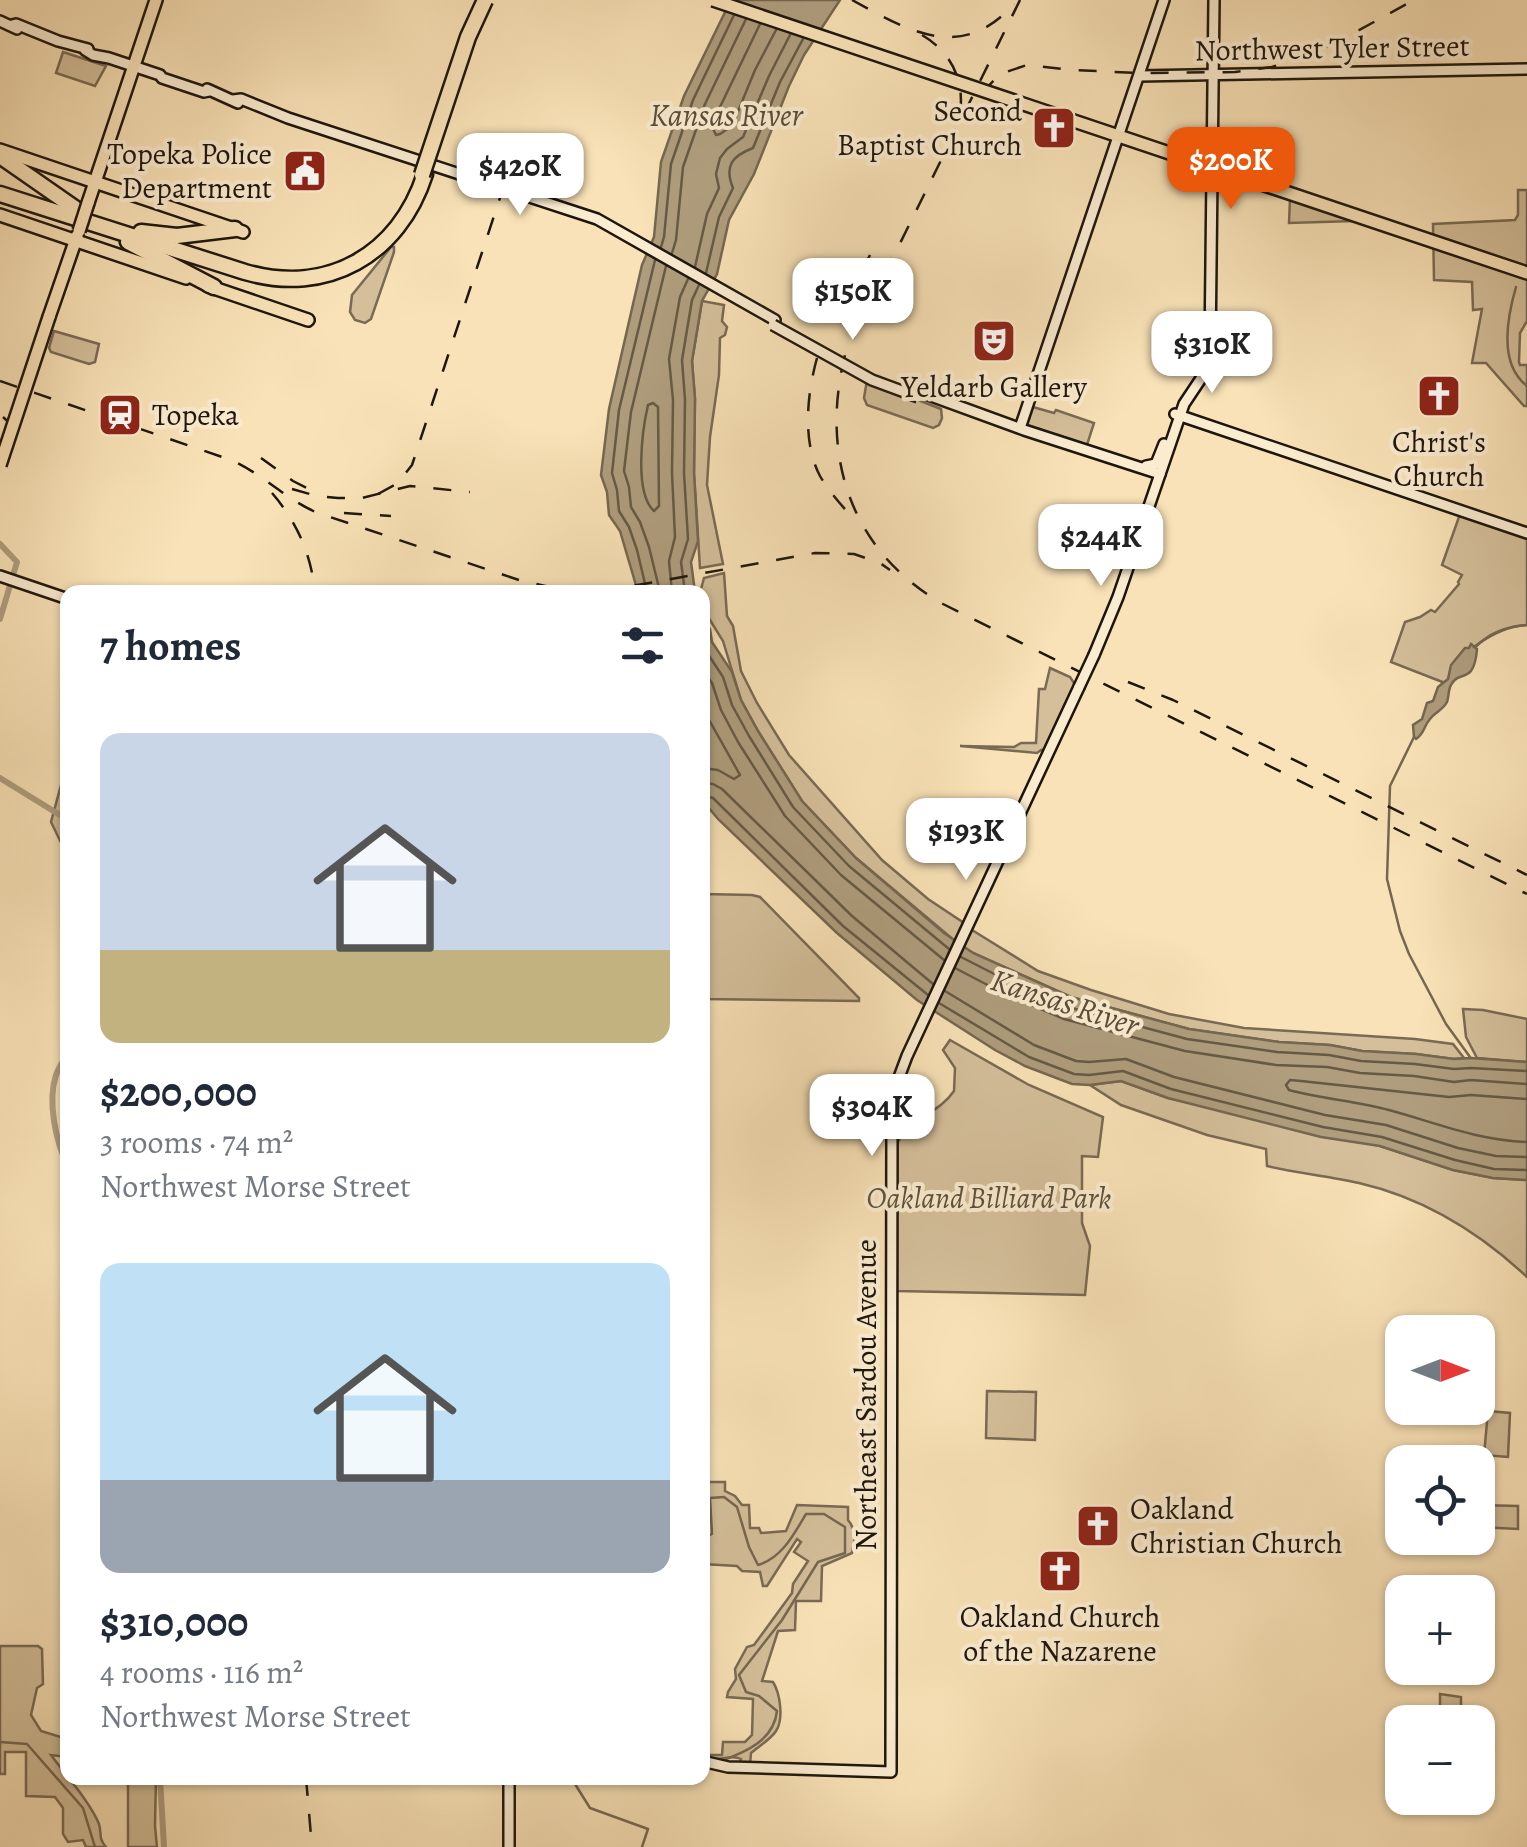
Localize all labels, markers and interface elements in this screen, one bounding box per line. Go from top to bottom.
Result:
street label: Northwest Tyler Street [1194,26,1470,70]
place label: Second Baptist Church [837,91,1023,165]
water label: Kansas River [649,93,803,137]
church icon: Second Baptist Church [1031,105,1077,151]
pin: $200K [1161,127,1301,212]
pin: $420K [450,133,590,218]
place label: Topeka Police Department [107,134,272,208]
text: $200K [1189,137,1273,181]
text: $420K [479,143,561,187]
public building icon: Topeka Police Department [282,148,328,194]
pin: $150K [783,258,923,343]
text: $150K [814,268,892,312]
pin: $310K [1142,311,1282,396]
theatre icon: Yeldarb Gallery [971,318,1017,364]
text: $310K [1173,321,1251,365]
place label: Yeldarb Gallery [900,367,1087,407]
church icon: Christ's Church [1416,373,1462,419]
station icon: Topeka [97,392,143,438]
place label: Topeka [152,395,239,435]
place label: Christ's Church [1392,422,1486,496]
pin: $244K [1031,504,1171,589]
text: $244K [1060,514,1142,558]
text: 7 homes [100,617,241,674]
icon: filters [615,618,670,673]
icon: home [295,798,475,978]
pin: $193K [896,798,1036,883]
text: $193K [928,808,1004,852]
water label: Kansas River [985,957,1145,1047]
text: $200,000 [100,1063,257,1120]
pin: $304K [802,1074,942,1159]
text: $304K [832,1084,912,1128]
text: 3 rooms · 74 m² [100,1120,293,1164]
text: Northwest Morse Street [100,1164,411,1208]
park label: Oakland Billiard Park [867,1178,1111,1218]
street label: Northeast Sardou Avenue [846,1239,886,1551]
north arrow [1385,1315,1495,1425]
map controls [1385,1315,1495,1815]
icon: home [295,1328,475,1508]
button: locate [1385,1445,1495,1555]
place label: Oakland Christian Church [1130,1489,1343,1563]
church icon: Oakland Christian Church [1075,1503,1121,1549]
church icon: Oakland Church of the Nazarene [1037,1548,1083,1594]
button: + [1385,1575,1495,1685]
text: $310,000 [100,1593,248,1650]
place label: Oakland Church of the Nazarene [960,1597,1160,1671]
text: 4 rooms · 116 m² [100,1650,303,1694]
text: Northwest Morse Street [100,1694,411,1738]
button: − [1385,1705,1495,1815]

